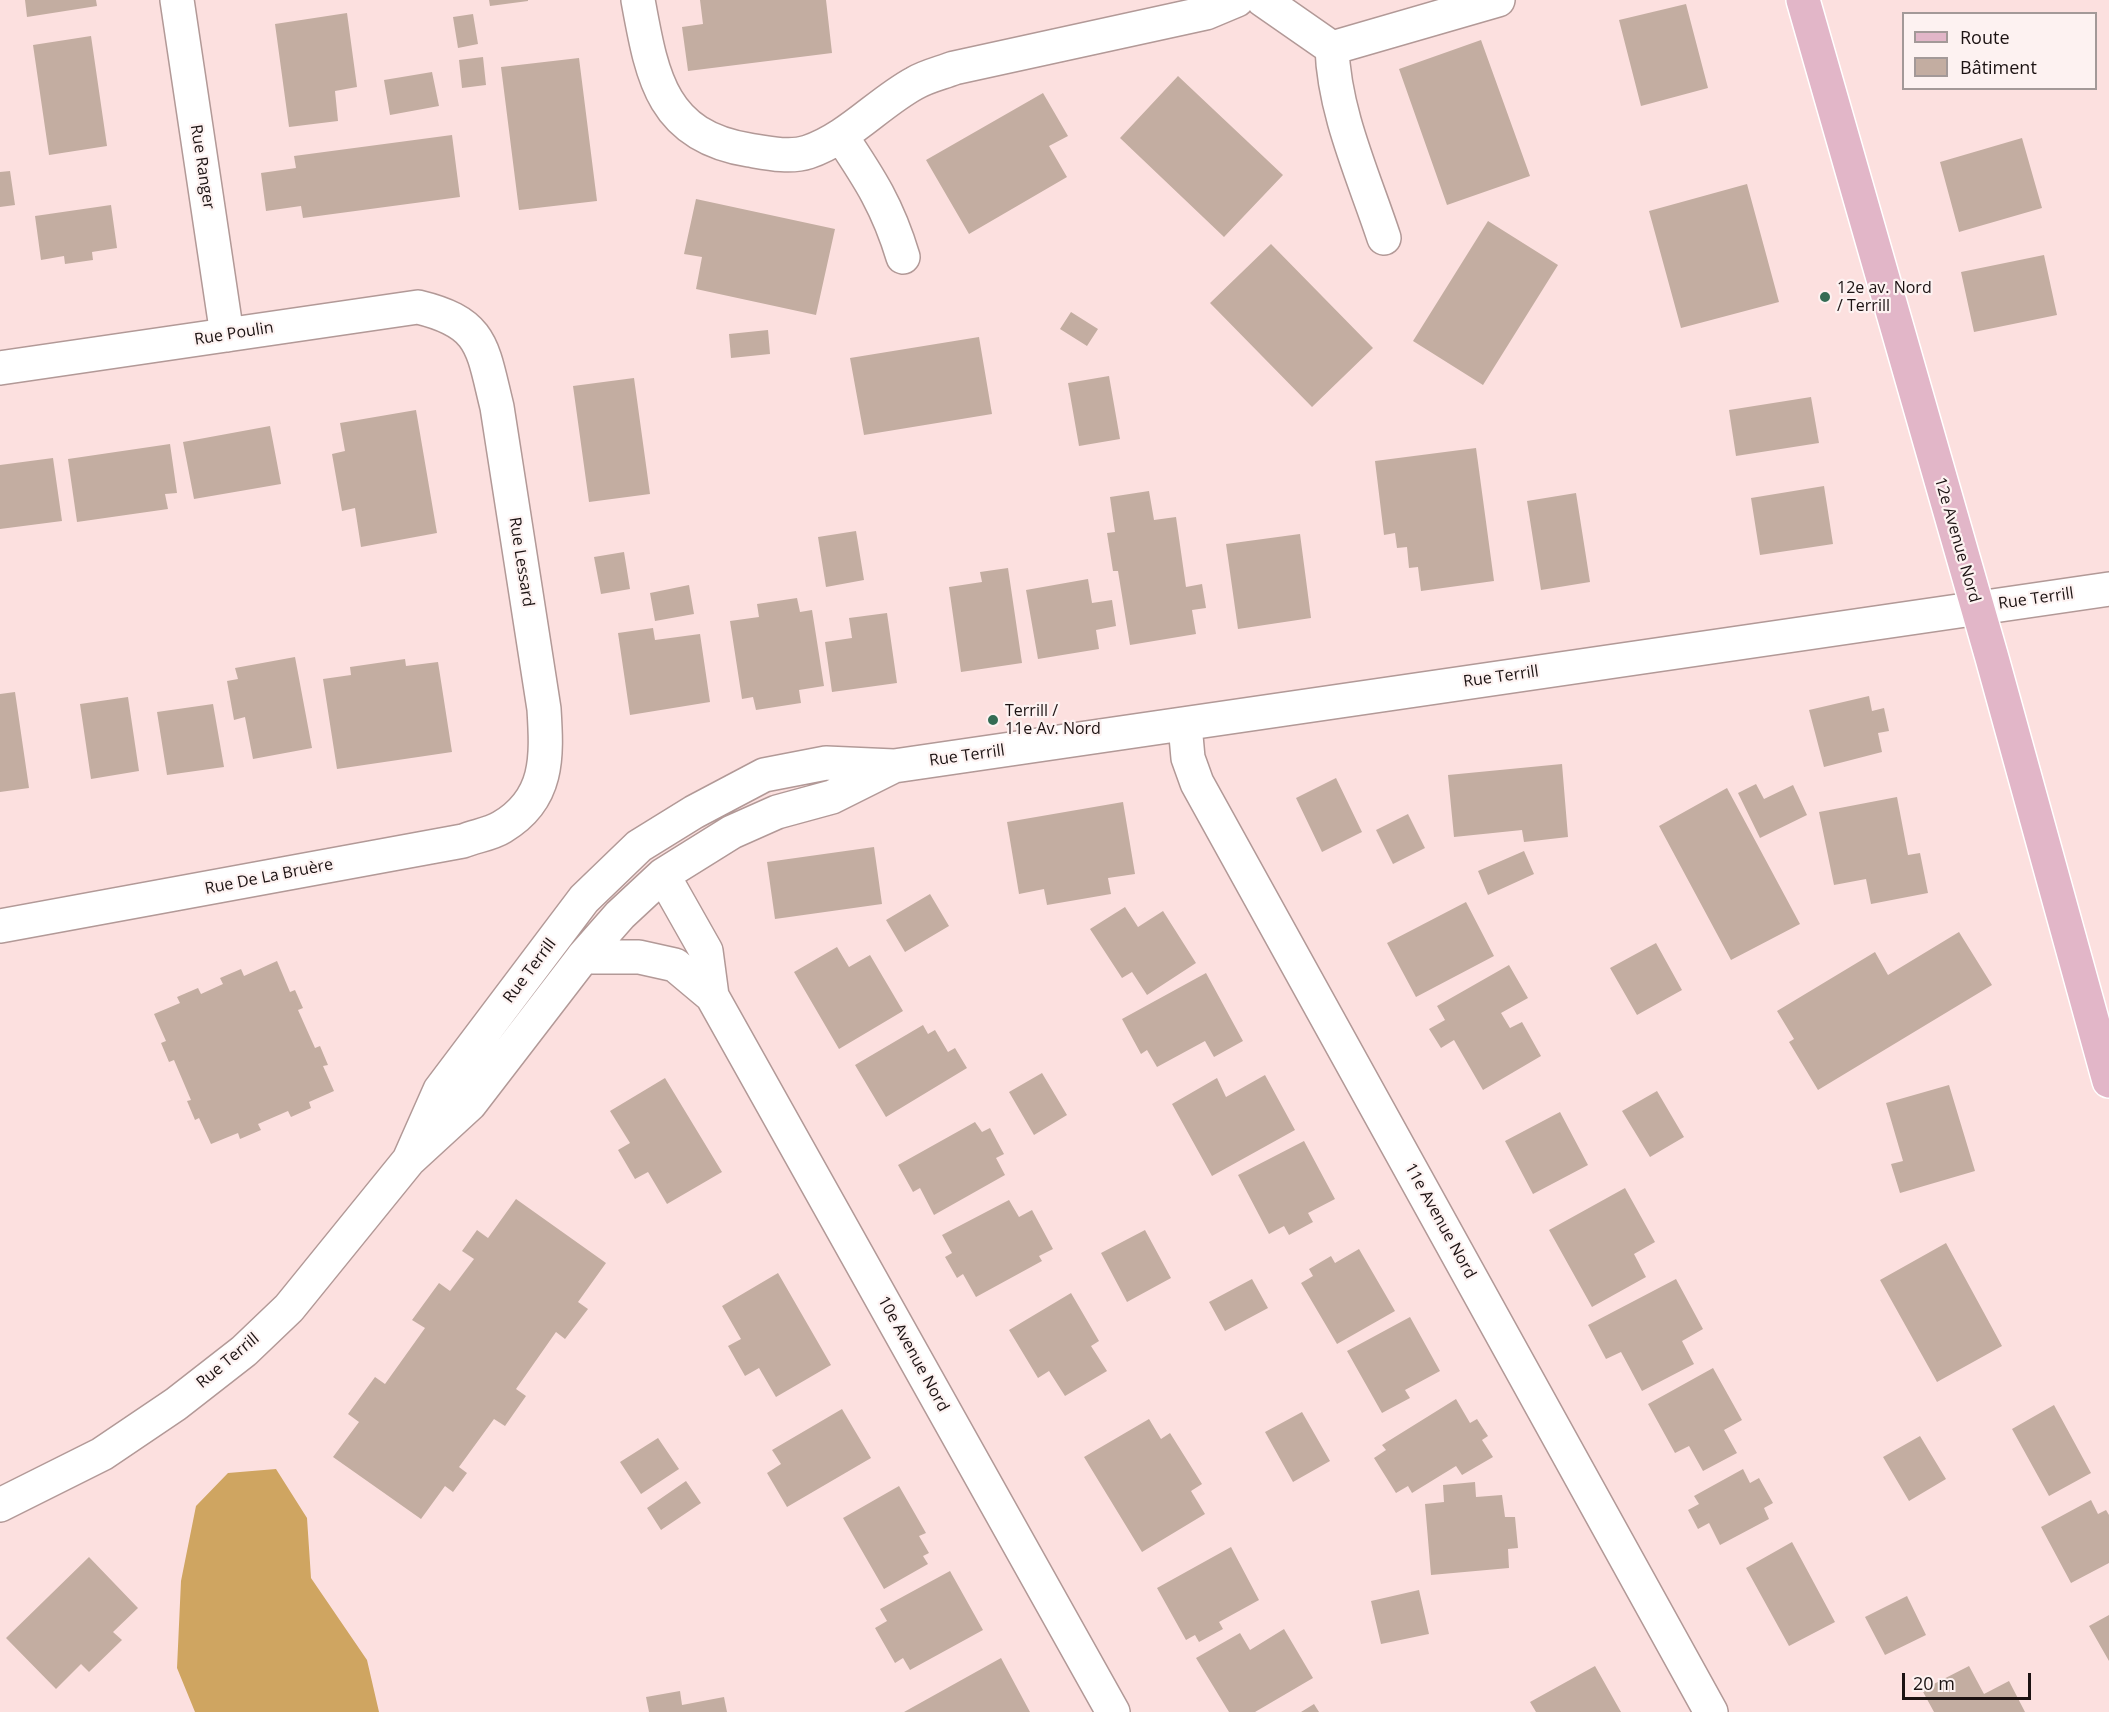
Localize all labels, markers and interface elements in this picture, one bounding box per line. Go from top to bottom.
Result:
legend [1902,12,2097,90]
text: Route [1960,25,2010,49]
text: Bâtiment [1960,55,2037,79]
street label: Rue Ranger [186,123,218,211]
place label: 12e av. Nord / Terrill [1837,278,1932,316]
marker: 12e av. Nord / Terrill [1818,290,1832,304]
street label: Rue Poulin [193,318,275,350]
street label: 12e Avenue Nord [1930,475,1984,605]
street label: Rue Lessard [504,516,538,608]
street label: Rue Terrill [1997,584,2075,614]
street label: Rue Terrill [1462,662,1540,692]
place label: Terrill / 11e Av. Nord [1005,701,1101,739]
marker: Terrill / 11e Av. Nord [986,713,1000,727]
street label: Rue Terrill [928,741,1006,771]
street label: Rue De La Bruère [203,855,335,899]
street label: Rue Terrill [500,935,560,1007]
street label: 11e Avenue Nord [1400,1160,1480,1282]
street label: 10e Avenue Nord [873,1293,953,1415]
street label: Rue Terrill [193,1329,263,1393]
scale bar [1905,1661,2034,1699]
text: 20 m [1913,1671,1955,1695]

